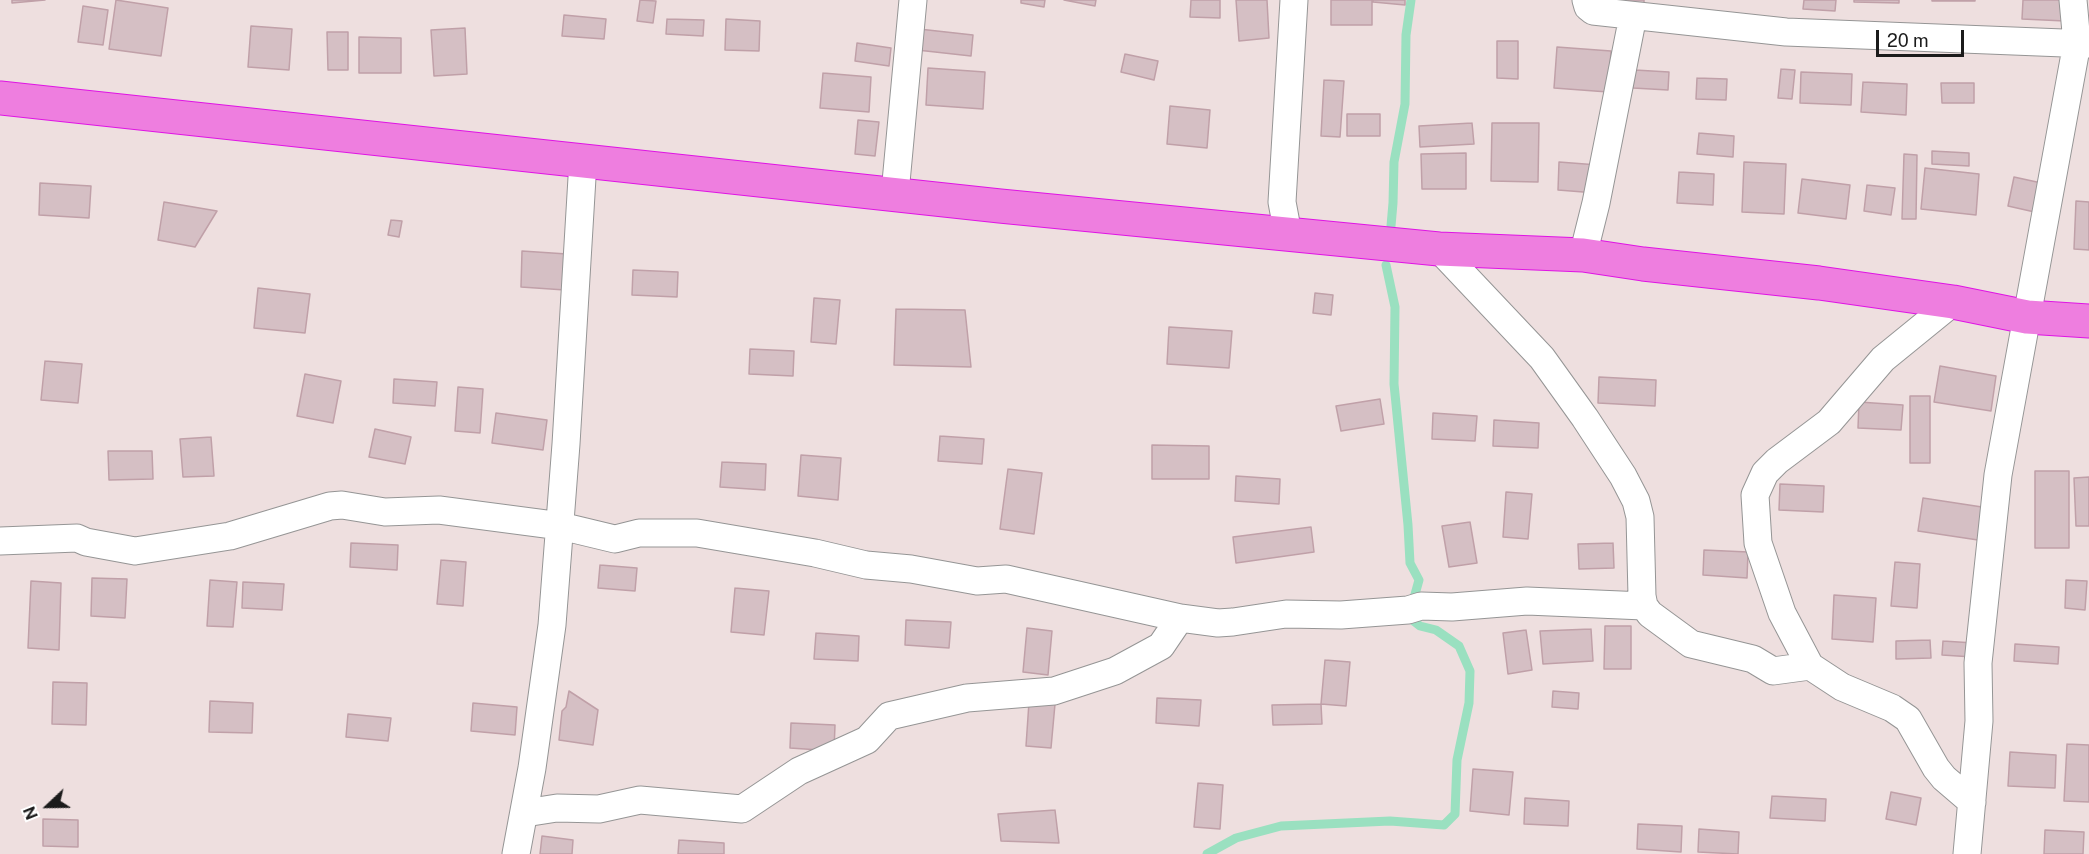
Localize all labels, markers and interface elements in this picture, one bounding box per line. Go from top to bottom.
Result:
scale bar [1879,18,1968,56]
text: 20 m [1887,30,1929,51]
north arrow [18,776,78,836]
text: N [20,804,42,822]

